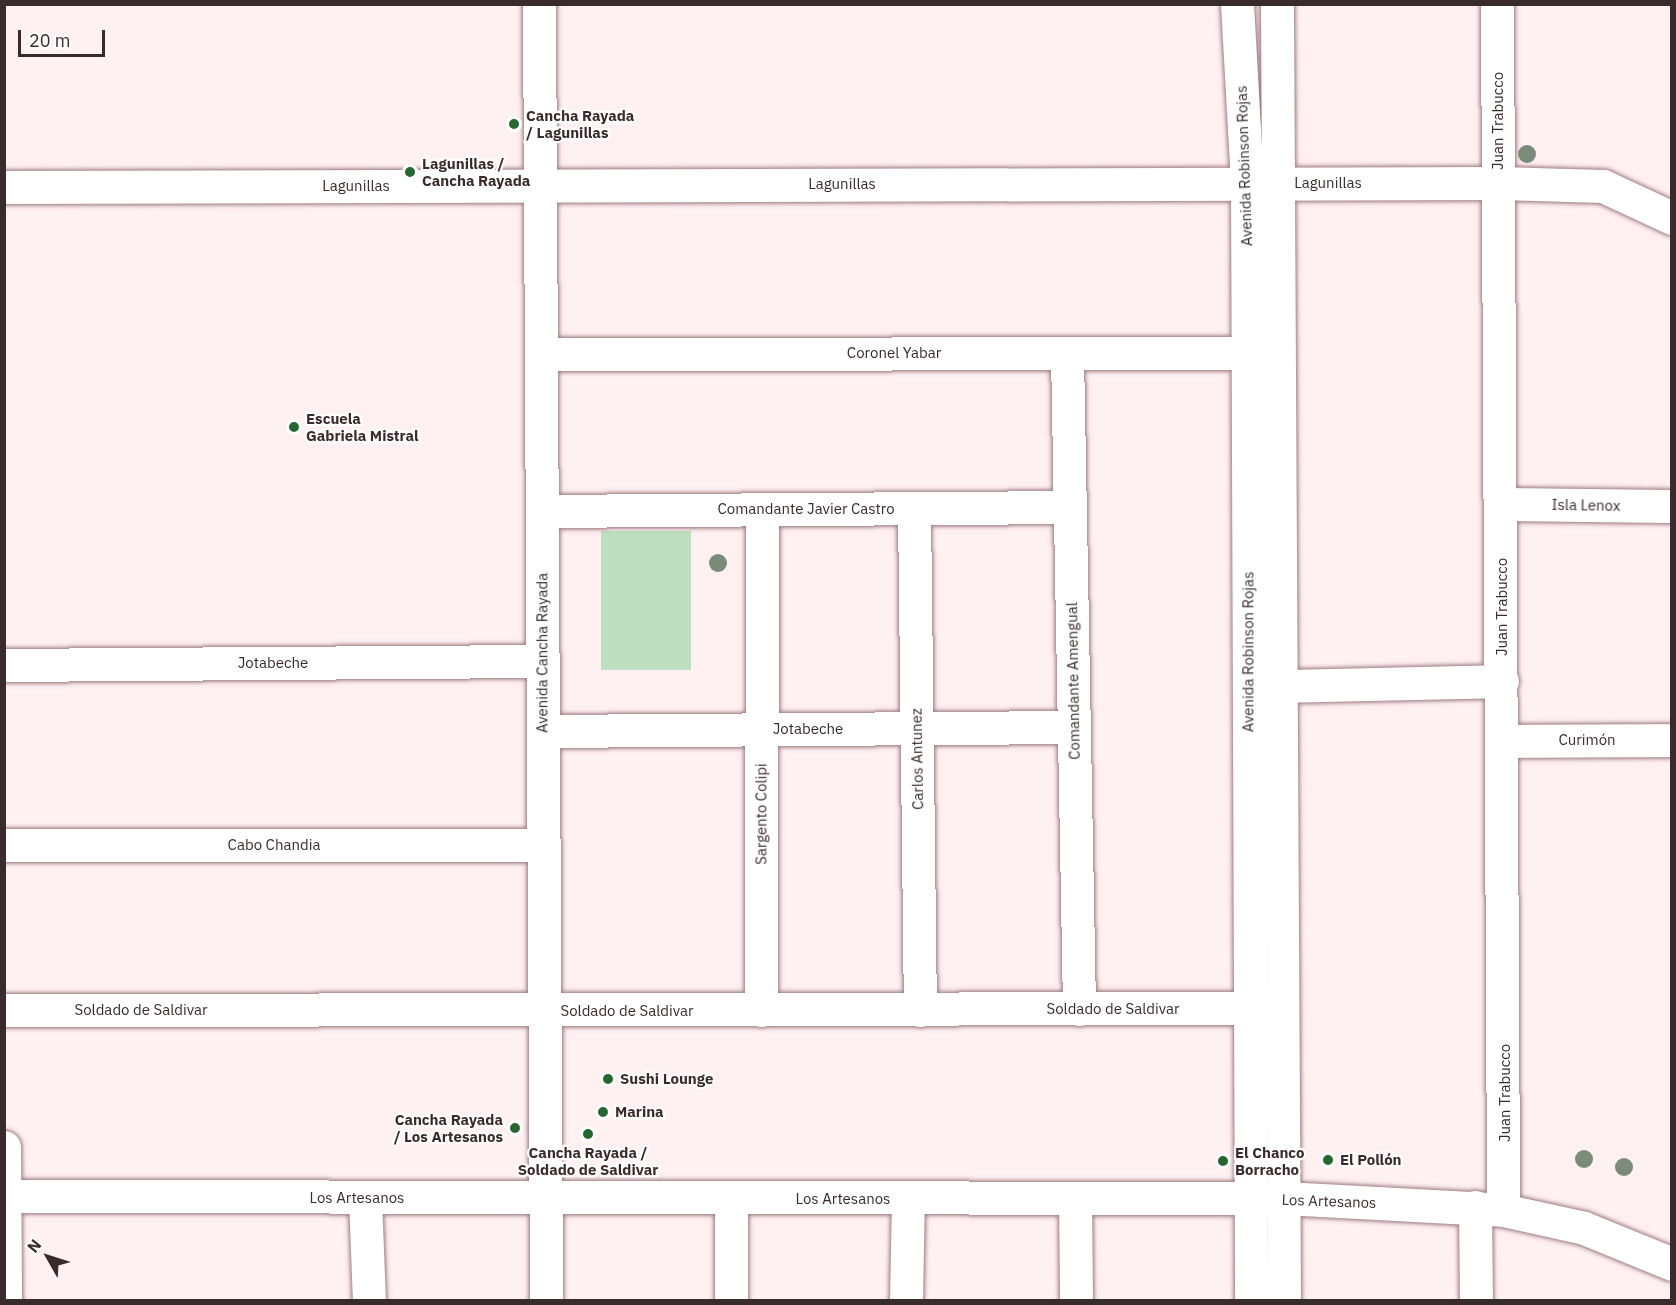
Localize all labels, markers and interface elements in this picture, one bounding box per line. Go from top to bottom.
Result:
scale bar [21,18,108,56]
text: 20 m [29,29,71,52]
street label: Juan Trabucco [1489,72,1507,170]
street label: Avenida Robinson Rojas [1232,85,1256,247]
place label: Cancha Rayada / Lagunillas [526,106,634,141]
marker: Cancha Rayada / Lagunillas [507,117,521,131]
place label: Lagunillas / Cancha Rayada [422,154,530,189]
marker: Lagunillas / Cancha Rayada [403,165,417,179]
street label: Lagunillas [1294,174,1362,192]
street label: Lagunillas [808,175,876,193]
street label: Lagunillas [322,177,390,195]
street label: Coronel Yabar [847,344,941,362]
place label: Escuela Gabriela Mistral [306,409,419,444]
marker: Escuela Gabriela Mistral [287,420,301,434]
street label: Isla Lenox [1551,495,1621,515]
street label: Comandante Javier Castro [717,500,895,518]
street label: Juan Trabucco [1493,558,1511,656]
street label: Avenida Robinson Rojas [1239,572,1257,732]
street label: Avenida Cancha Rayada [533,573,551,733]
street label: Comandante Amengual [1063,602,1083,760]
street label: Jotabeche [238,654,308,672]
street label: Carlos Antunez [907,708,927,810]
street label: Jotabeche [773,720,843,738]
street label: Curimón [1558,731,1616,749]
street label: Sargento Colipi [752,763,770,865]
street label: Cabo Chandia [228,836,320,854]
street label: Soldado de Saldivar [1046,1000,1180,1018]
street label: Soldado de Saldivar [74,1001,208,1019]
street label: Soldado de Saldivar [560,1002,694,1020]
street label: Juan Trabucco [1496,1044,1514,1142]
place label: Sushi Lounge [620,1070,713,1088]
marker: Sushi Lounge [601,1072,615,1086]
place label: Marina [615,1103,664,1121]
marker: Marina [596,1105,610,1119]
place label: Cancha Rayada / Los Artesanos [394,1110,503,1145]
marker: Cancha Rayada / Los Artesanos [508,1121,522,1135]
marker: Cancha Rayada / Soldado de Saldivar [581,1127,595,1141]
place label: Cancha Rayada / Soldado de Saldivar [518,1143,658,1178]
place label: El Chanco Borracho [1235,1143,1305,1178]
place label: El Pollón [1340,1151,1402,1169]
marker: El Pollón [1321,1153,1335,1167]
marker: El Chanco Borracho [1216,1154,1230,1168]
street label: Los Artesanos [310,1189,404,1207]
street label: Los Artesanos [796,1190,890,1208]
street label: Los Artesanos [1281,1190,1377,1212]
north arrow [18,1227,78,1287]
text: N [23,1235,45,1256]

